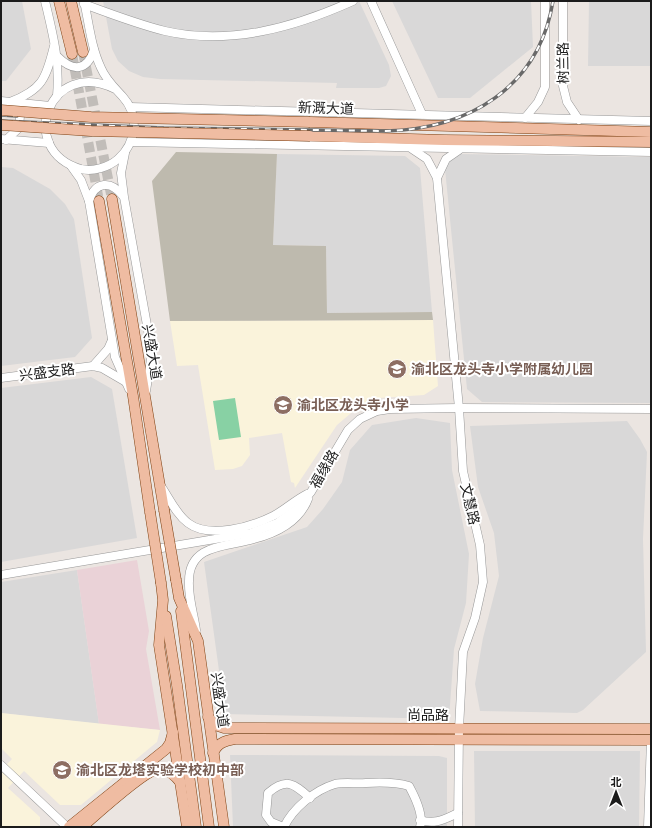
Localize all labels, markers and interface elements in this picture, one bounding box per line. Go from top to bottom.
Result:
street label: 树兰路 [555,42,571,84]
street label: 新溉大道 [298,99,354,117]
street label: 兴盛大道 [139,323,165,381]
school or university icon: 渝北区龙头寺小学附属幼儿园 [386,358,408,380]
street label: 兴盛支路 [18,361,76,383]
place label: 渝北区龙头寺小学附属幼儿园 [411,361,593,377]
school or university icon: 渝北区龙头寺小学 [272,394,294,416]
place label: 渝北区龙头寺小学 [297,397,409,413]
street label: 福缘路 [307,447,341,491]
street label: 文慧路 [457,482,483,526]
street label: 兴盛大道 [208,671,232,729]
street label: 尚品路 [407,707,449,723]
school or university icon: 渝北区龙塔实验学校初中部 [51,759,73,781]
place label: 渝北区龙塔实验学校初中部 [76,762,244,778]
north arrow [596,772,636,812]
text: 北 [611,776,622,788]

